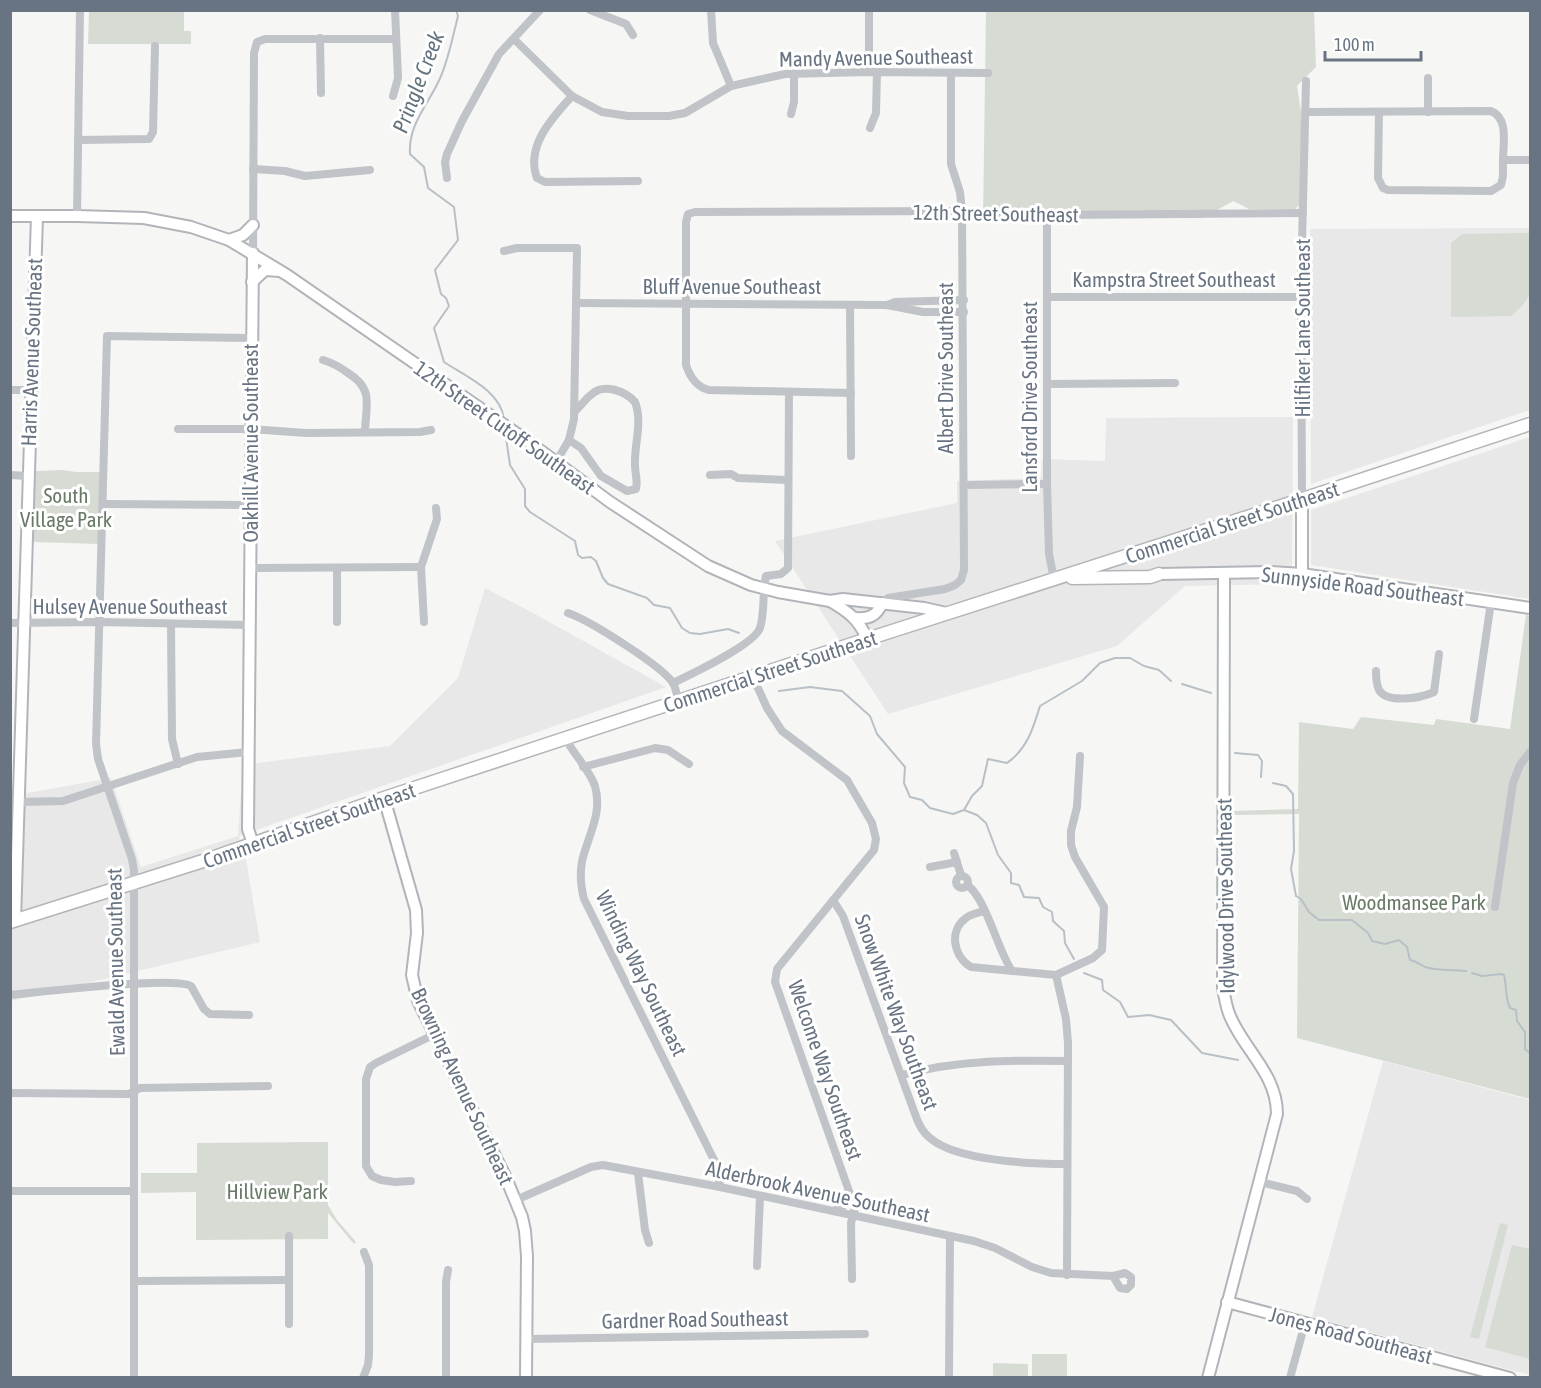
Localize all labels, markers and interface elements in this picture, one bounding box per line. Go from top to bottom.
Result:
scale bar [1325,24,1421,62]
water label: Pringle Creek [387,27,449,137]
text: 100 m [1334,34,1375,55]
street label: Mandy Avenue Southeast [779,43,973,71]
street label: 12th Street Southeast [913,200,1079,226]
street label: Hilfiker Lane Southeast [1290,239,1314,417]
street label: Harris Avenue Southeast [16,257,46,447]
street label: Kampstra Street Southeast [1072,267,1276,291]
street label: Bluff Avenue Southeast [643,274,821,298]
street label: Albert Drive Southeast [933,282,957,454]
street label: Lansford Drive Southeast [1017,301,1041,493]
street label: Oakhill Avenue Southeast [238,343,262,543]
street label: 12th Street Cutoff Southeast [410,355,600,499]
street label: Commercial Street Southeast [1122,476,1342,568]
park label: South Village Park [20,483,112,531]
street label: Sunnyside Road Southeast [1261,562,1465,610]
street label: Hulsey Avenue Southeast [32,594,228,618]
street label: Commercial Street Southeast [660,625,880,717]
street label: Commercial Street Southeast [200,777,418,873]
street label: Idylwood Drive Southeast [1211,798,1239,994]
street label: Ewald Avenue Southeast [101,868,129,1056]
street label: Winding Way Southeast [592,886,692,1060]
park label: Woodmansee Park [1342,890,1486,914]
street label: Snow White Way Southeast [850,911,944,1113]
street label: Welcome Way Southeast [784,977,868,1163]
street label: Browning Avenue Southeast [407,984,519,1188]
street label: Alderbrook Avenue Southeast [704,1156,932,1226]
park label: Hillview Park [226,1179,328,1203]
street label: Jones Road Southeast [1267,1302,1435,1368]
street label: Gardner Road Southeast [601,1305,789,1333]

